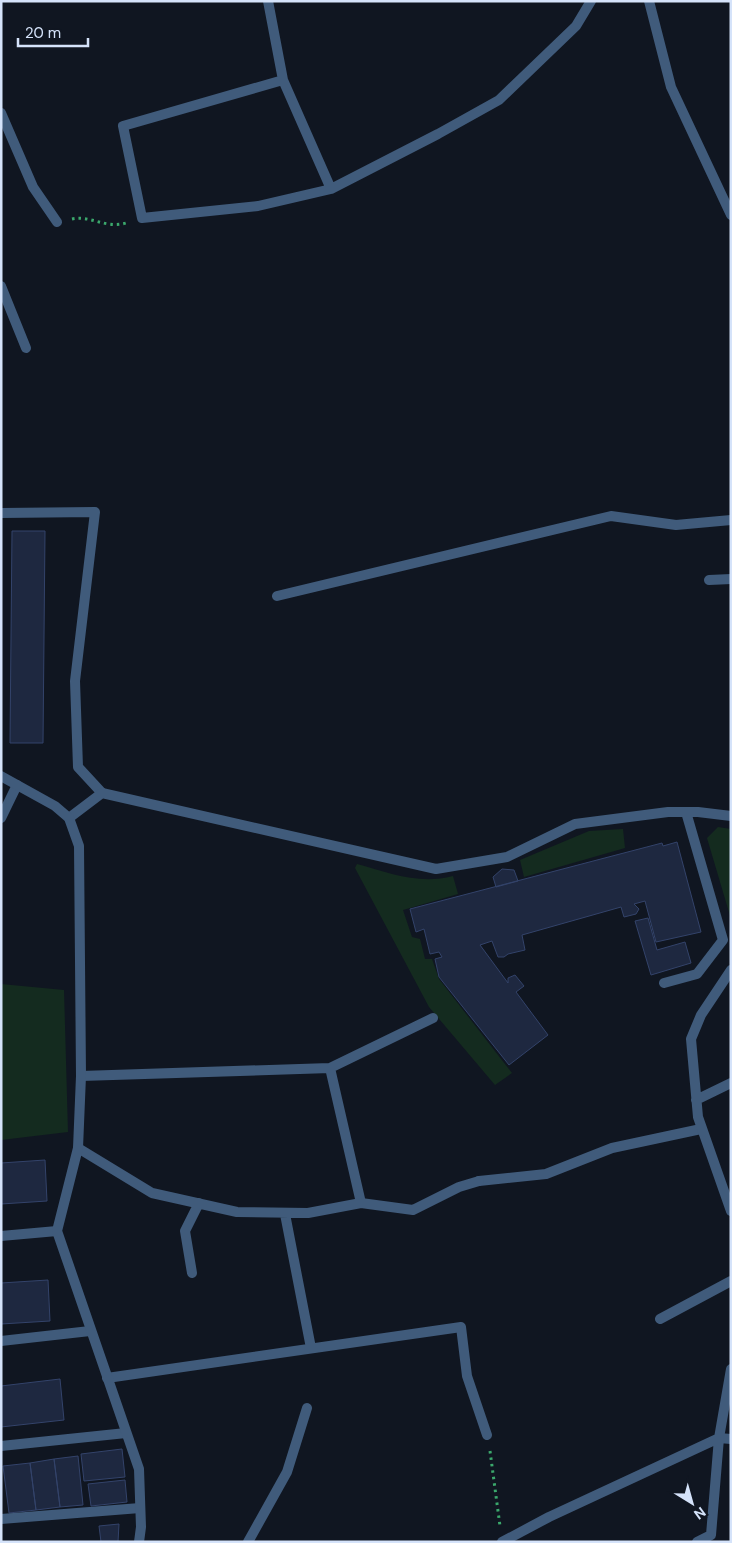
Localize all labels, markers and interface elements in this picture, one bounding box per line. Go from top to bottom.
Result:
scale bar [18,15,88,47]
text: 20 m [25,23,61,43]
north arrow [667,1478,717,1528]
text: N [690,1503,709,1524]

